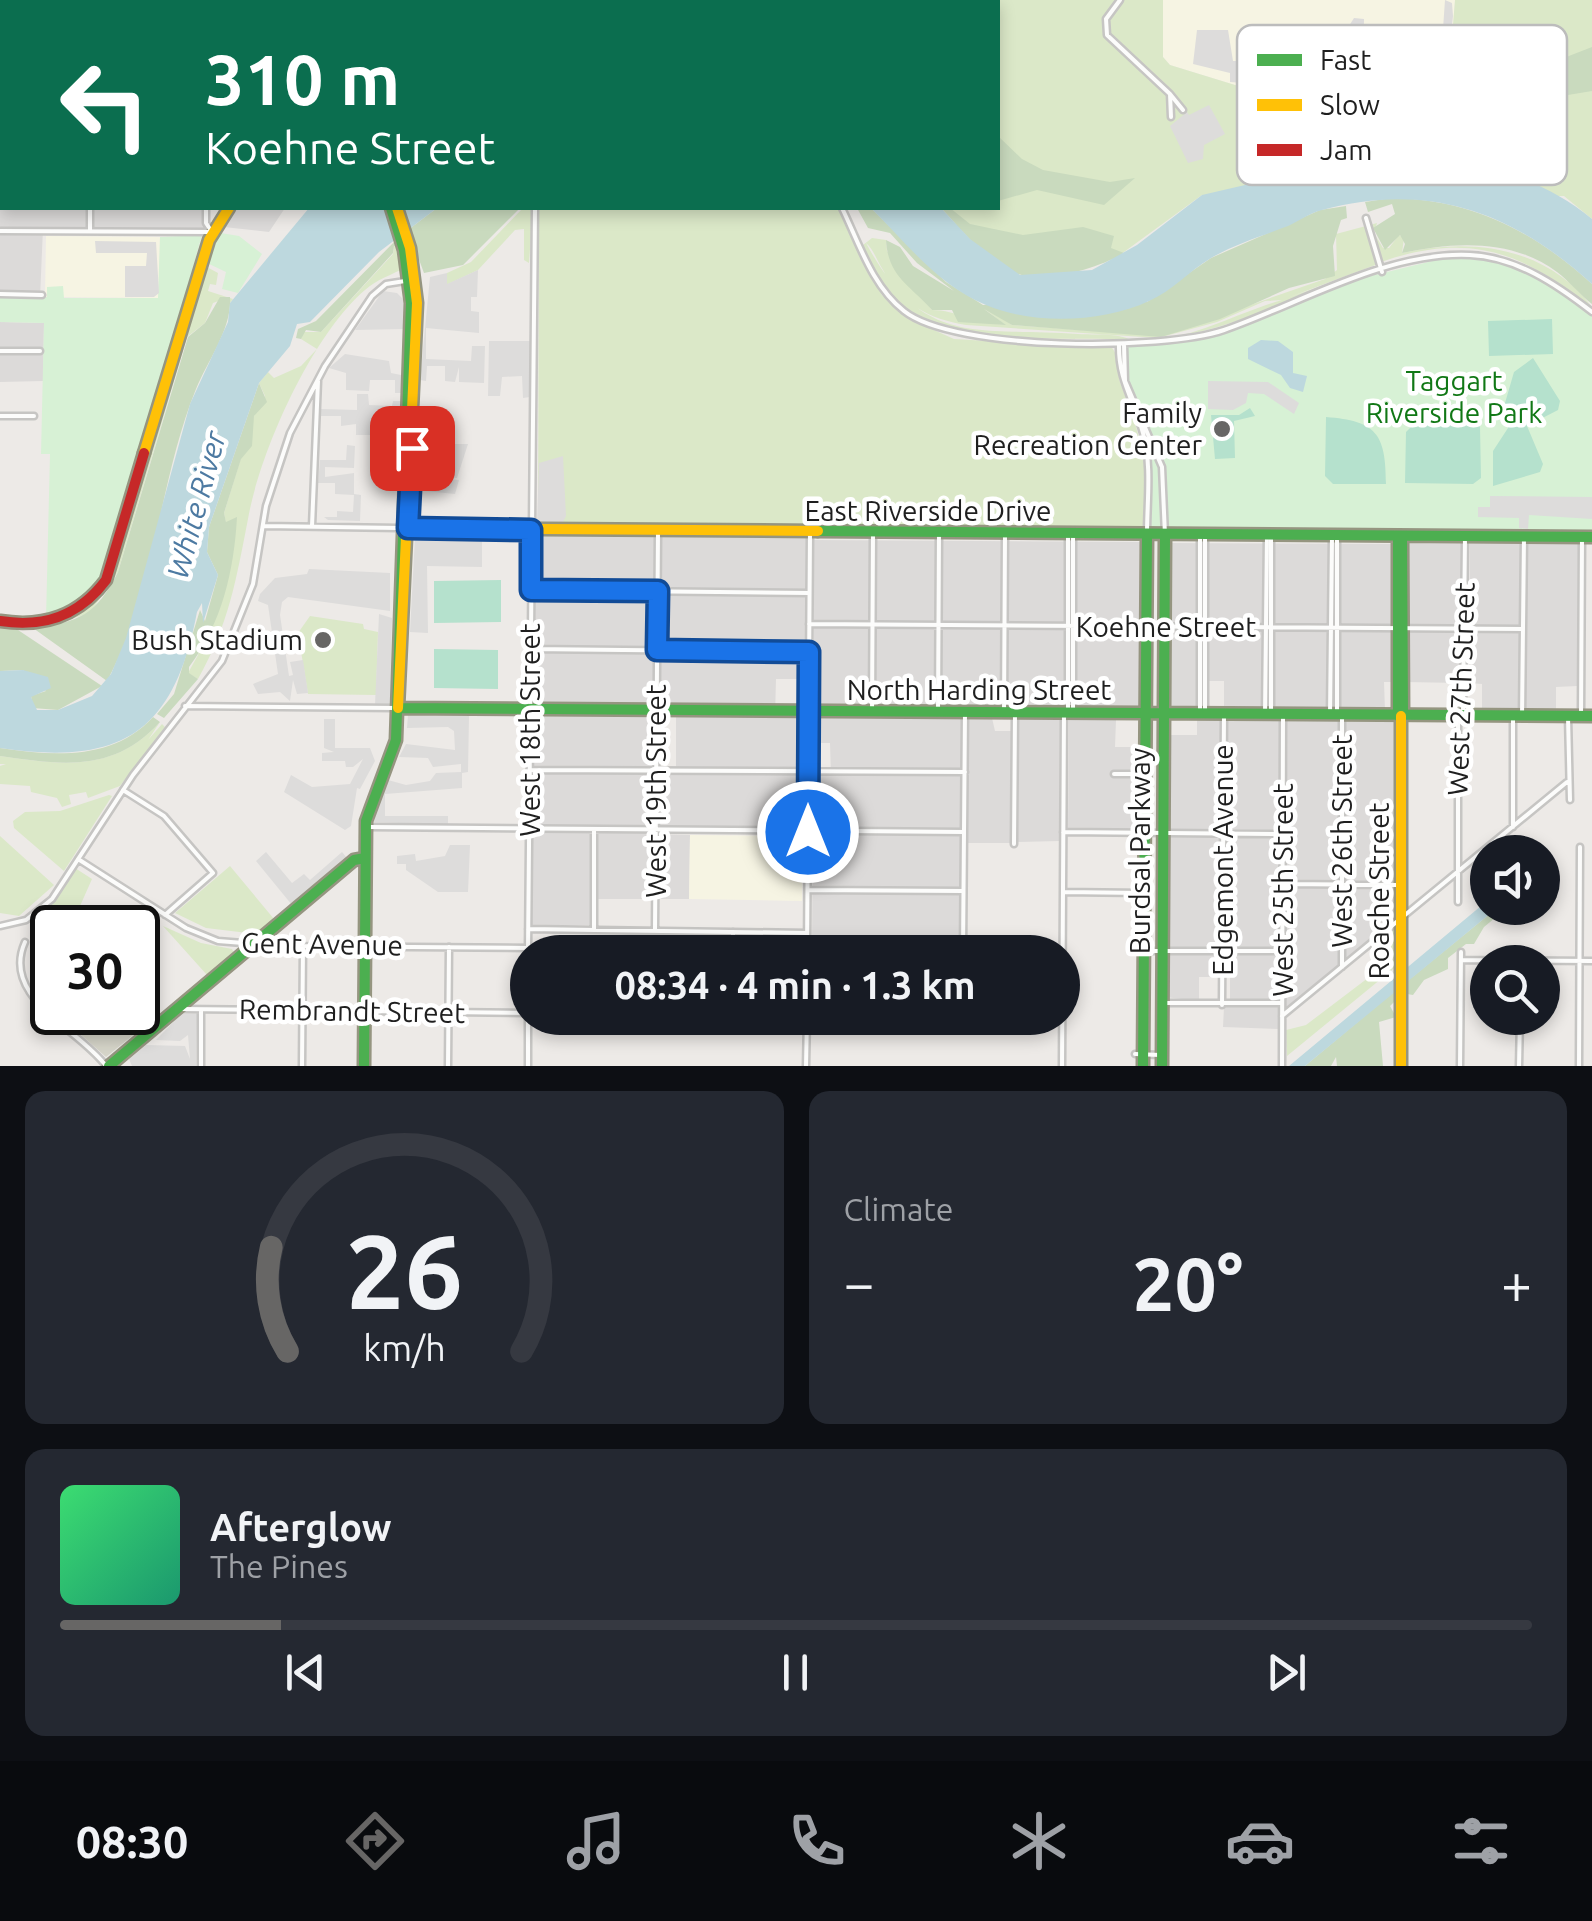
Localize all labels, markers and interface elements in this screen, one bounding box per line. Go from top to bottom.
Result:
legend [1237,25,1567,185]
icon: left [40,40,170,170]
text: 310 m [205,40,400,118]
text: Fast [1320,44,1371,75]
text: Slow [1320,89,1380,120]
text: Koehne Street [205,122,495,173]
text: Jam [1320,134,1372,165]
park label: Taggart Riverside Park [1366,365,1542,428]
place label: Family Recreation Center [974,397,1202,460]
pin [370,406,455,491]
marker: Family Recreation Center [1211,418,1233,440]
icon: arrive [385,421,440,476]
water label: White River [160,426,232,582]
street label: East Riverside Drive [805,495,1051,526]
street label: West 27th Street [1441,582,1480,796]
street label: Koehne Street [1076,611,1256,642]
street label: West 18th Street [514,623,545,837]
place label: Bush Stadium [131,624,303,655]
marker: Bush Stadium [312,629,334,651]
street label: North Harding Street [847,674,1111,705]
street label: West 19th Street [640,684,671,898]
street label: West 26th Street [1326,734,1357,948]
street label: Edgemont Avenue [1207,744,1238,976]
street label: Burdsal Parkway [1124,748,1155,954]
position arrow [756,780,860,884]
street label: West 25th Street [1267,783,1298,997]
street label: Roache Street [1363,802,1394,980]
map controls [1470,835,1560,1035]
button: sound [1470,835,1560,925]
speed limit sign: 30 [30,905,160,1035]
street label: Gent Avenue [241,927,403,960]
button: search [1470,945,1560,1035]
text: 08:34 · 4 min · 1.3 km [614,964,976,1006]
street label: Rembrandt Street [239,993,465,1028]
text: Climate [844,1191,954,1227]
text: 26 [346,1212,463,1329]
text: 20° [1132,1241,1243,1325]
text: − [844,1252,875,1313]
text: + [1501,1252,1532,1313]
text: km/h [363,1328,446,1368]
text: Afterglow [210,1506,392,1548]
text: The Pines [210,1548,348,1584]
icon: previous [278,1645,333,1700]
icon: pause [768,1645,823,1700]
icon: next [1259,1645,1314,1700]
icon: directions [340,1806,410,1876]
icon: music [561,1806,631,1876]
icon: phone [782,1806,852,1876]
icon: climate [1004,1806,1074,1876]
icon: car [1225,1806,1295,1876]
icon: filters [1446,1806,1516,1876]
text: 08:30 [76,1816,188,1867]

